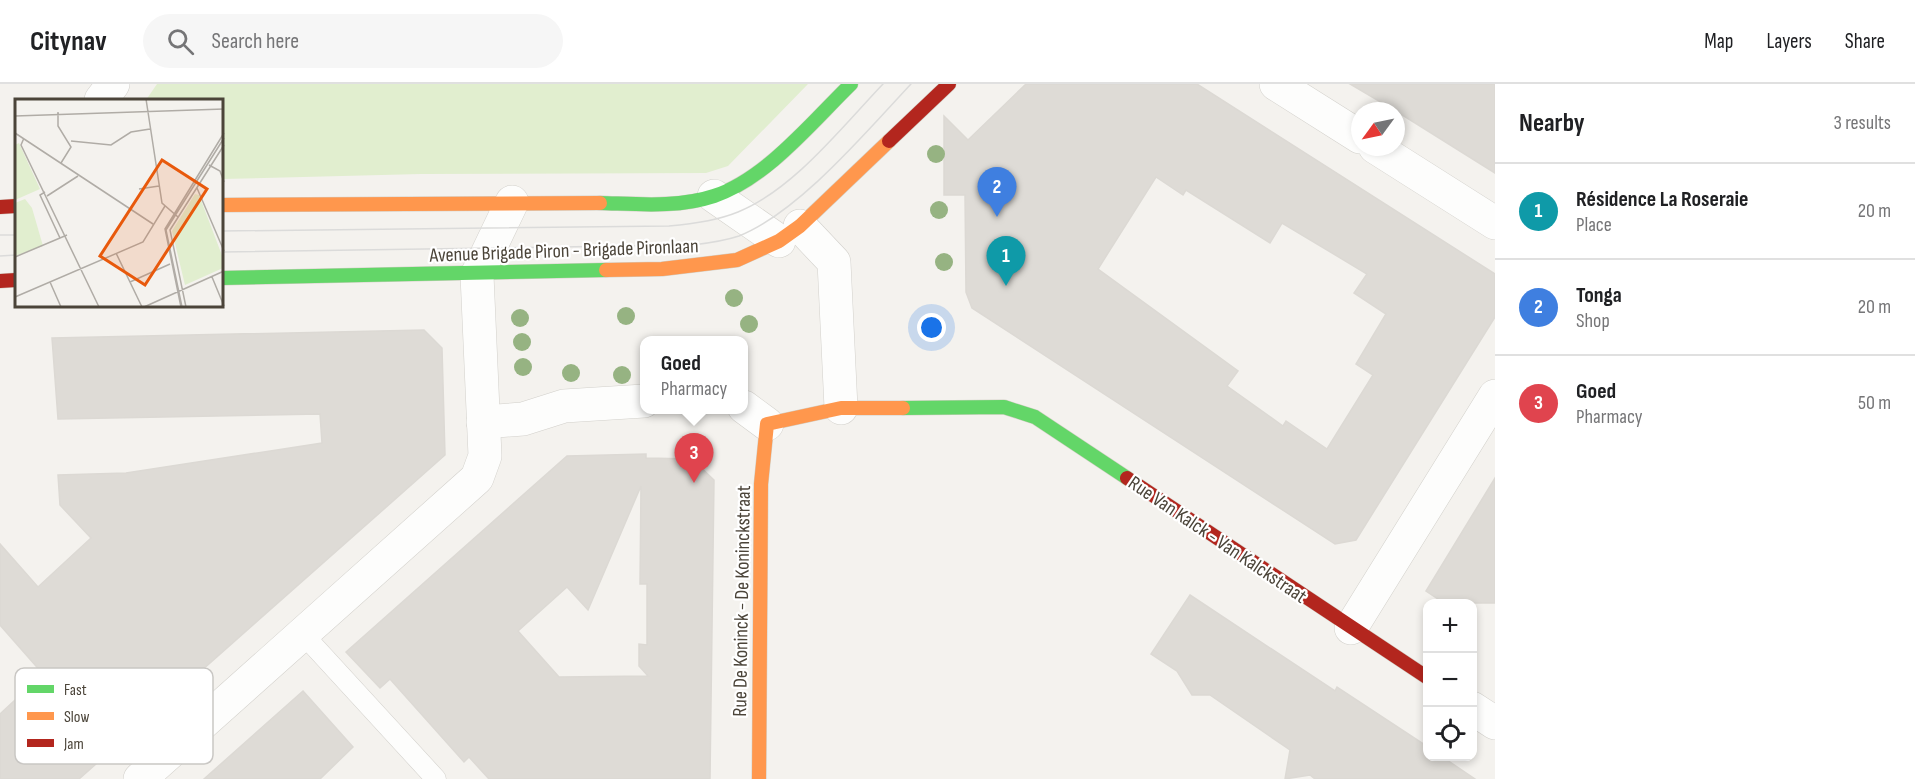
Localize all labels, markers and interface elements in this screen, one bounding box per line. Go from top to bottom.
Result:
search box [143,14,563,68]
text: Citynav [30,25,107,58]
icon: search [164,25,197,58]
text: Search here [212,28,299,55]
text: Map [1704,29,1733,54]
text: Layers [1766,29,1812,54]
text: Share [1845,29,1885,54]
inset map [15,99,224,308]
north arrow [1351,102,1405,156]
text: Nearby [1519,108,1585,139]
text: 3 results [1834,111,1891,135]
pin: 2 [978,168,1016,217]
text: Résidence La Roseraie [1576,186,1748,213]
text: 1 [1535,199,1542,223]
text: 20 m [1858,199,1891,223]
text: Place [1576,213,1612,237]
street label: Avenue Brigade Piron - Brigade Pironlaan [428,234,699,268]
pin: 1 [986,236,1026,286]
text: Tonga [1576,282,1622,309]
text: 2 [1534,295,1543,319]
text: 20 m [1858,295,1891,319]
text: Shop [1576,309,1610,333]
your location [917,313,946,342]
popup [640,336,748,414]
text: Goed [661,350,701,377]
text: Pharmacy [661,377,727,401]
text: Goed [1576,378,1616,405]
text: 3 [1534,391,1543,415]
text: 50 m [1858,391,1891,415]
text: Pharmacy [1576,405,1643,429]
pin: 3 [674,434,714,483]
street label: Rue Van Kalck - Van Kalckstraat [1124,471,1311,609]
street label: Rue De Koninck - De Koninckstraat [728,485,756,717]
map controls [1423,599,1477,761]
button: + [1423,599,1477,653]
button: − [1423,653,1477,707]
legend [15,668,213,764]
text: Fast [64,681,87,700]
button: locate [1423,707,1477,761]
text: Slow [64,708,89,727]
text: Jam [63,735,84,754]

